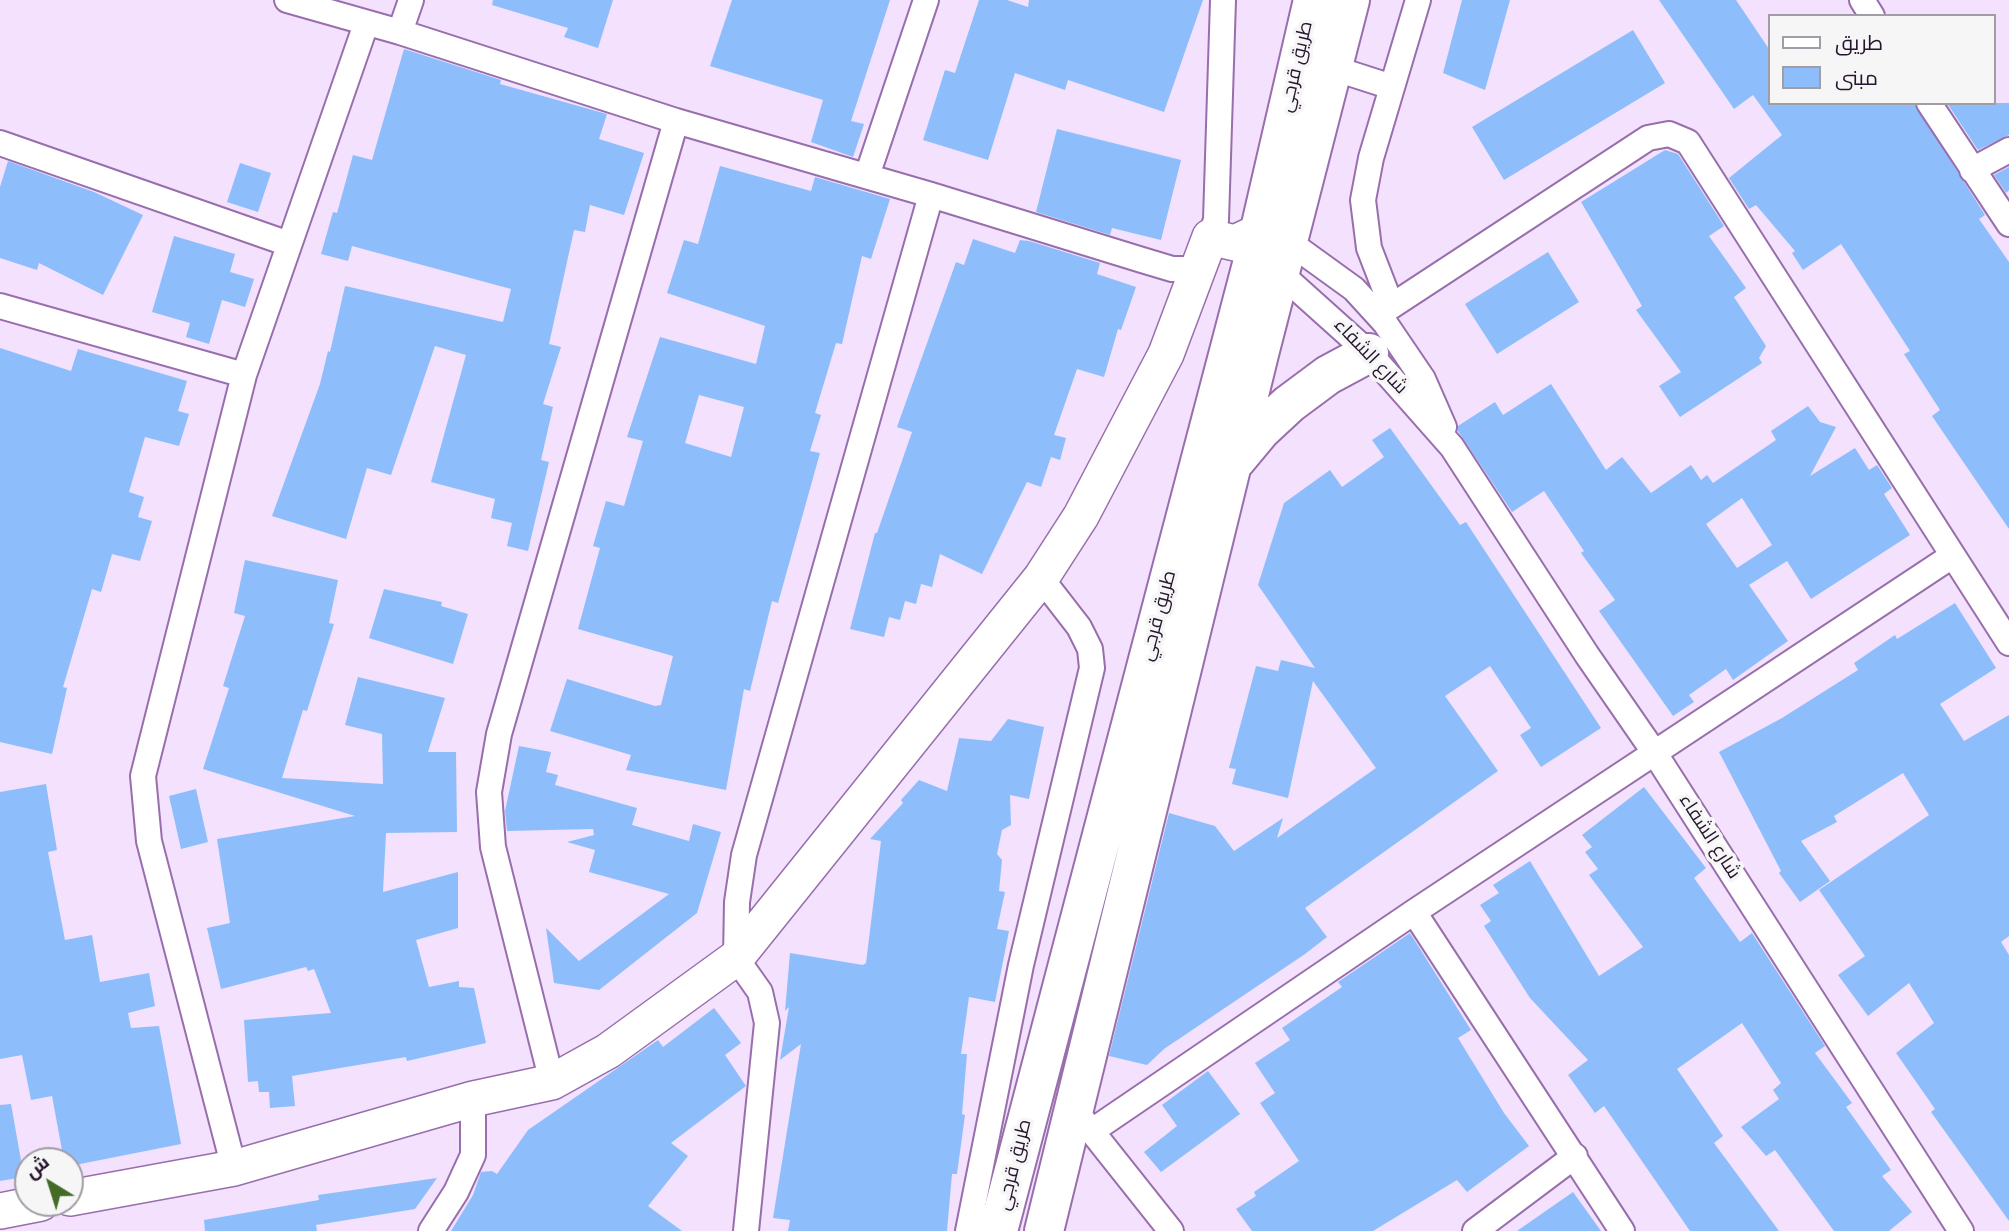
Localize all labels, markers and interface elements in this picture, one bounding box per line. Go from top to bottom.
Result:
legend [1768,14,1995,105]
street label: طريق قرجي [1275,19,1319,115]
text: طريق [1835,29,1883,57]
text: مبنى [1835,64,1878,92]
street label: شارع الشفاء [1328,314,1412,400]
street label: طريق قرجي [1136,568,1182,664]
street label: شارع الشفاء [1673,790,1745,884]
street label: طريق قرجي [993,1117,1037,1213]
north arrow [14,1147,84,1217]
text: ش [20,1149,55,1185]

